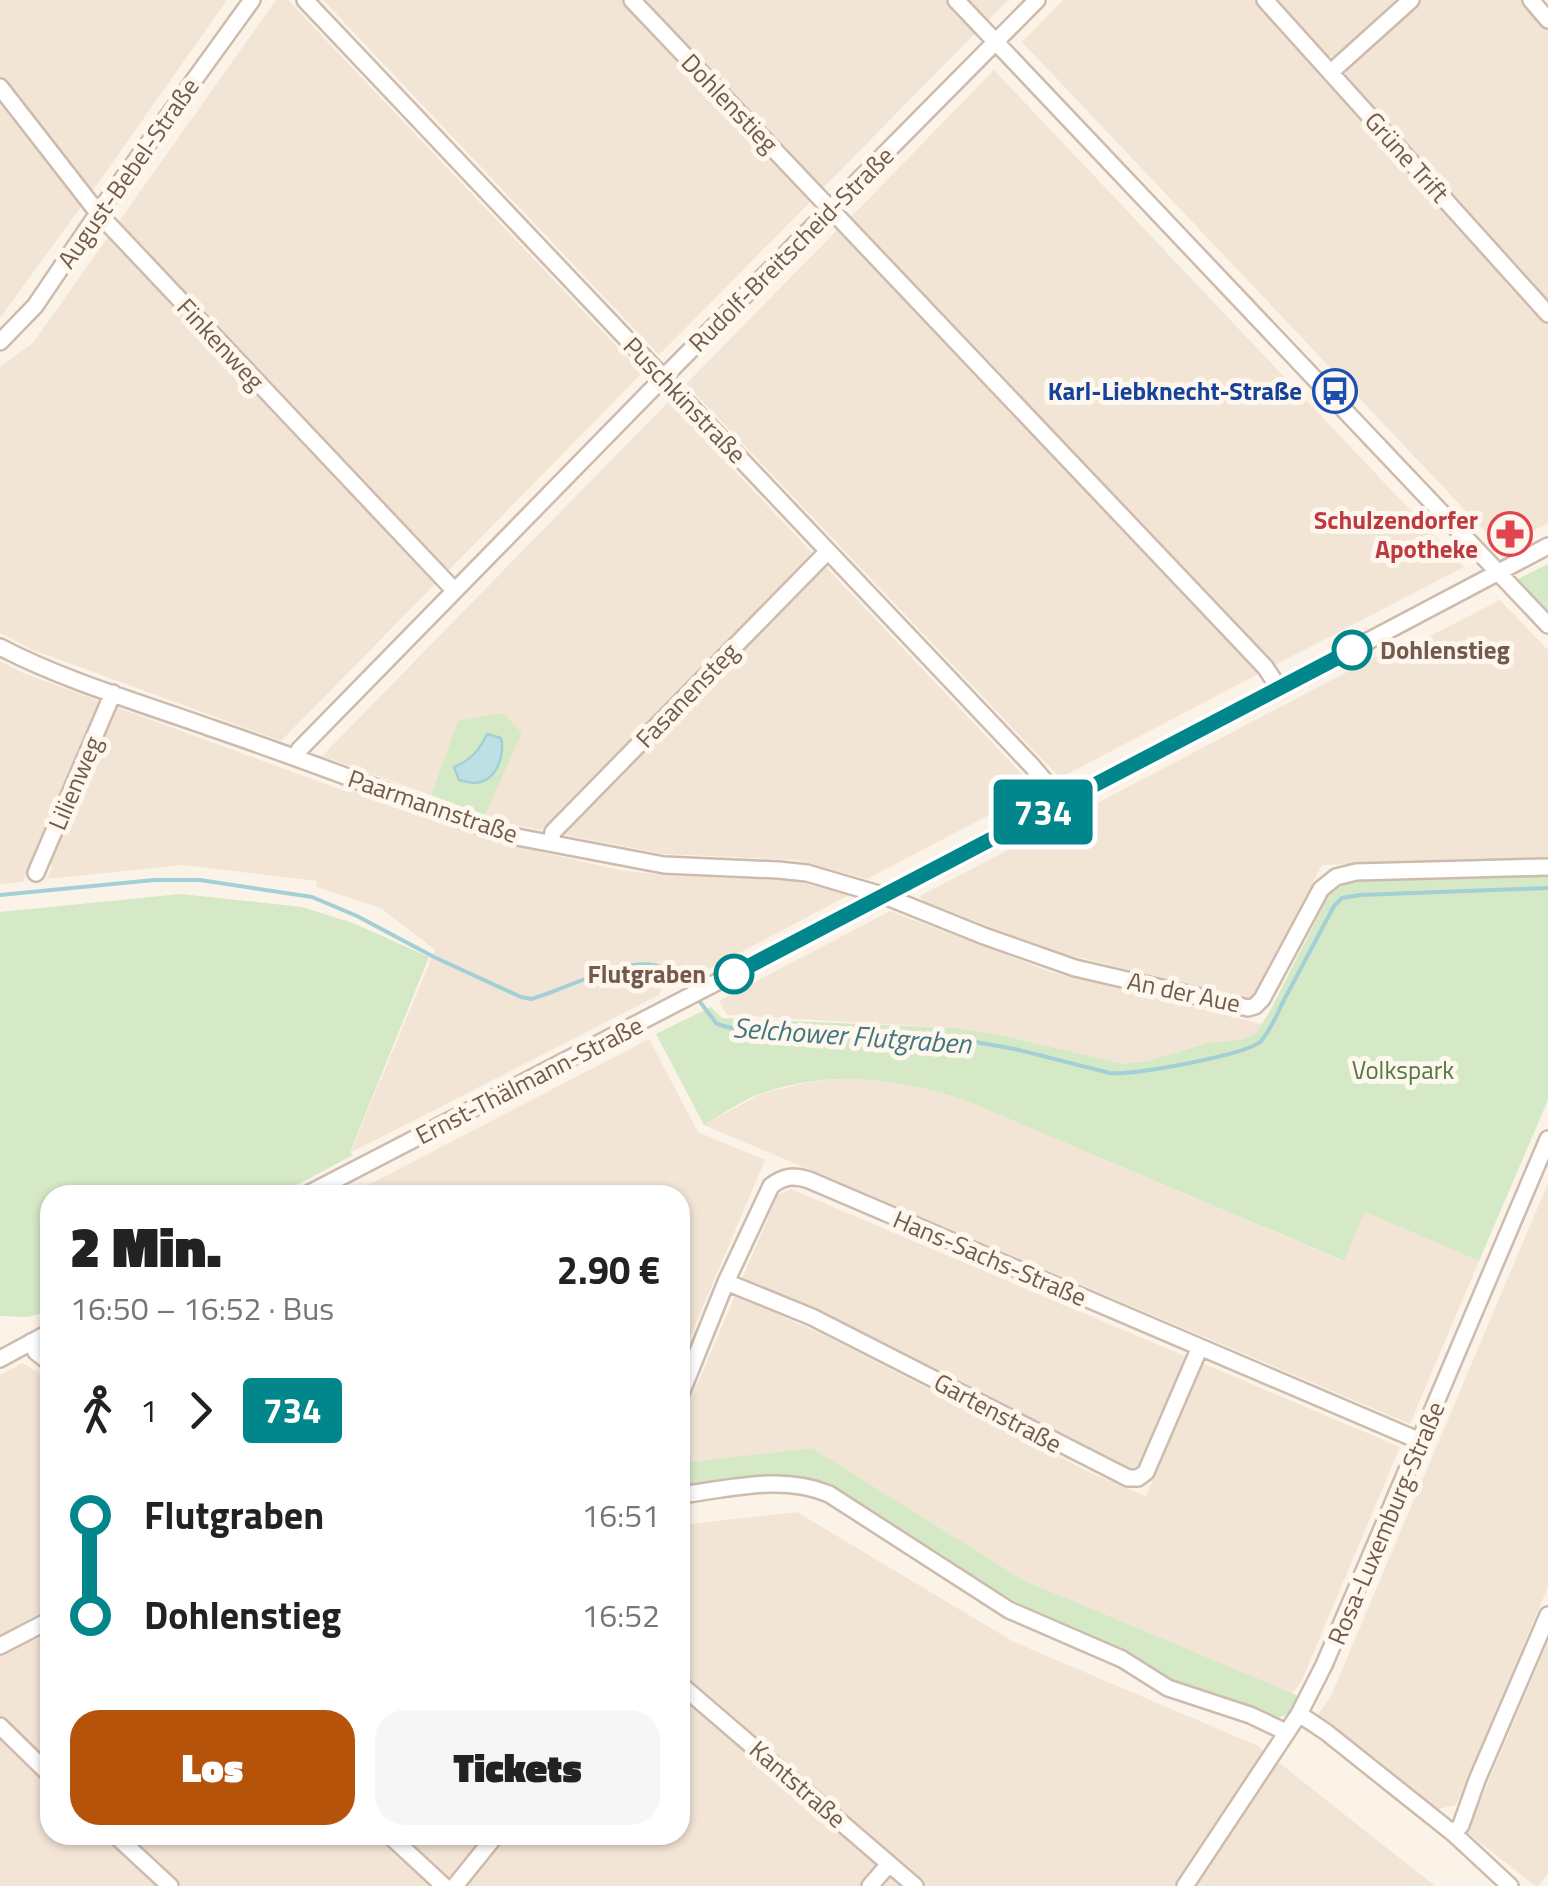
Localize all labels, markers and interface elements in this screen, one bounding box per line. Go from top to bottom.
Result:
street label: Dohlenstieg [673,45,788,162]
street label: August-Bebel-Straße [48,70,208,276]
street label: Grüne Trift [1356,103,1458,211]
street label: Rudolf-Breitscheid-Straße [679,137,903,361]
street label: Finkenweg [168,289,274,399]
street label: Puschkinstraße [615,328,755,472]
bus stop icon: Karl-Liebknecht-Straße [1312,368,1358,414]
place label: Karl-Liebknecht-Straße [1048,372,1302,410]
place label: Schulzendorfer Apotheke [1314,501,1478,568]
pharmacy icon: Schulzendorfer Apotheke [1487,511,1533,557]
marker: Dohlenstieg [1333,631,1371,669]
place label: Dohlenstieg [1380,631,1510,669]
street label: Fasanensteg [627,633,747,757]
street label: Lilienweg [38,730,112,836]
street label: Paarmannstraße [343,759,523,853]
line badge: 734 [986,780,1100,844]
text: 734 [1014,785,1072,839]
place label: Flutgraben [587,955,706,993]
marker: Flutgraben [715,955,753,993]
street label: An der Aue [1124,961,1244,1023]
water label: Selchower Flutgraben [731,1005,974,1065]
street label: Ernst-Thälmann-Straße [409,1006,649,1154]
park label: Volkspark [1352,1051,1454,1089]
street label: Hans-Sachs-Straße [887,1200,1093,1316]
text: 2 Min. [70,1205,222,1288]
text: 2.90 € [557,1241,660,1299]
text: 16:50 – 16:52 · Bus [70,1284,334,1332]
street label: Gartenstraße [927,1363,1069,1463]
icon: walk [70,1383,125,1438]
icon: forward [173,1383,228,1438]
text: 734 [263,1383,322,1437]
text: 1 [140,1386,158,1434]
street label: Rosa-Luxemburg-Straße [1317,1395,1455,1651]
text: Flutgraben [144,1486,324,1544]
text: 16:51 [581,1491,660,1539]
text: Dohlenstieg [144,1586,341,1644]
text: 16:52 [581,1591,660,1639]
button: Los [70,1710,355,1825]
button: Tickets [375,1710,660,1825]
street label: Kantstraße [741,1731,855,1837]

